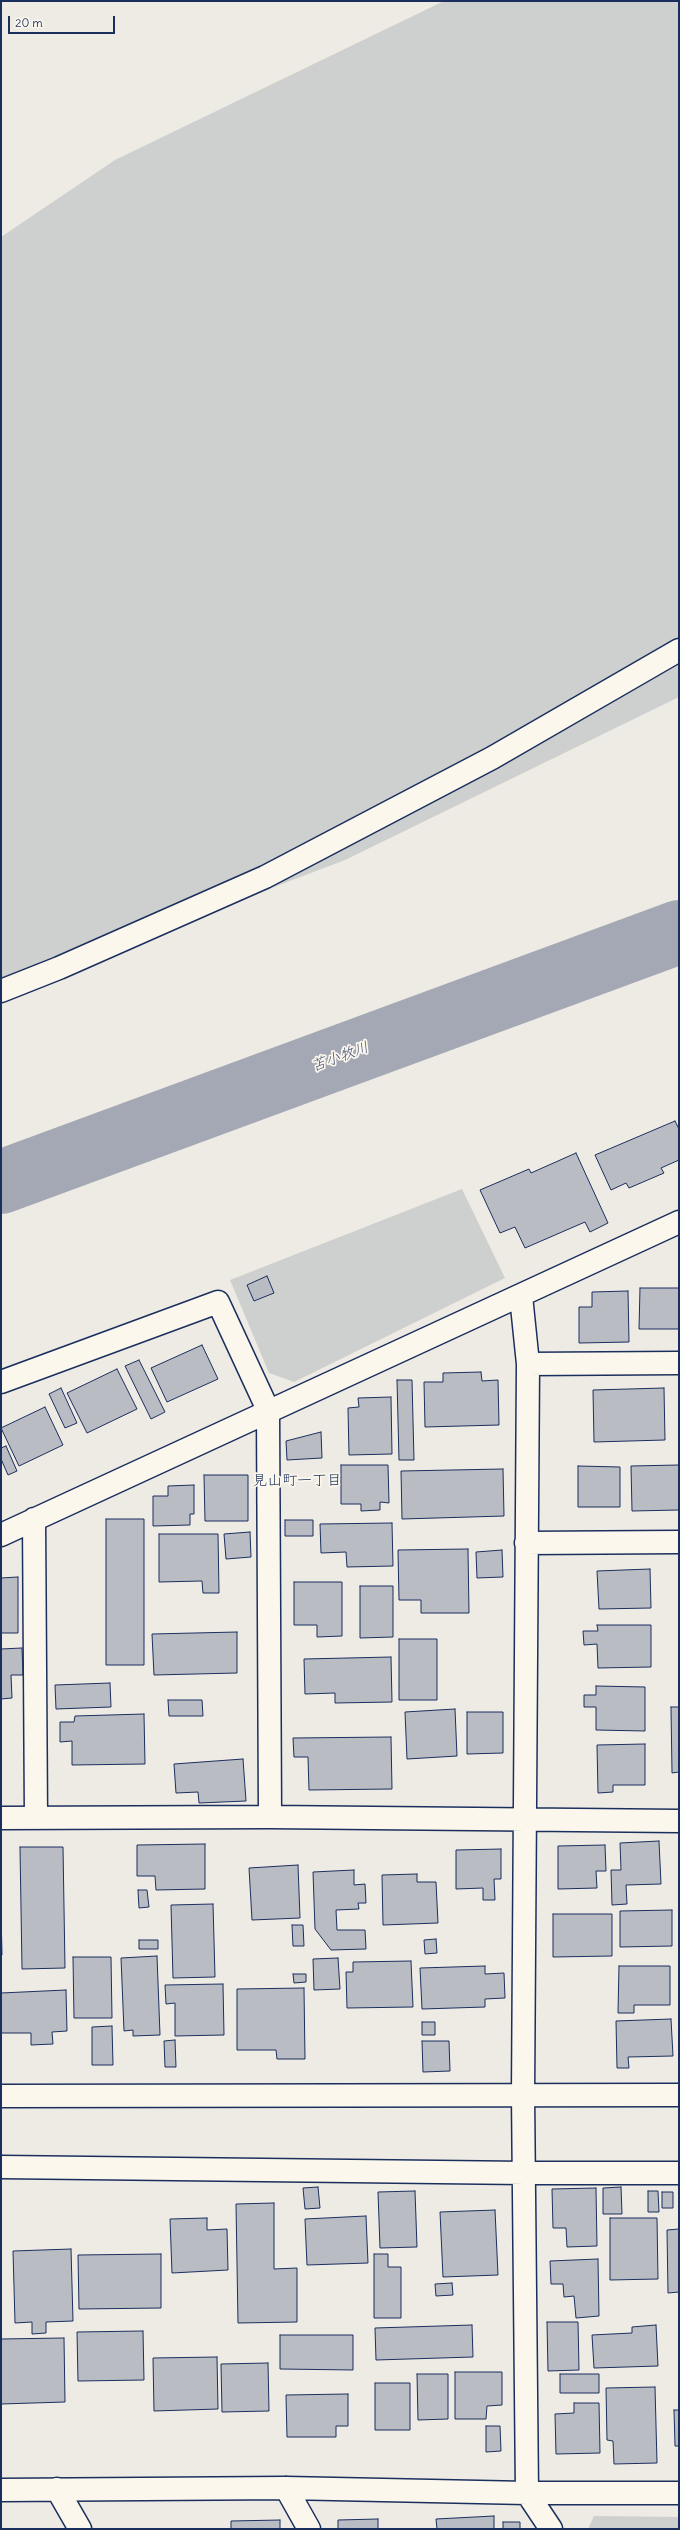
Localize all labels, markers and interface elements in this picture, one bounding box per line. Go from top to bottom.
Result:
scale bar [10,8,117,34]
text: 20 m [15,15,43,30]
water label: 苫小牧川 [309,1038,371,1076]
district label: 見山町一丁目 [252,1472,342,1490]

